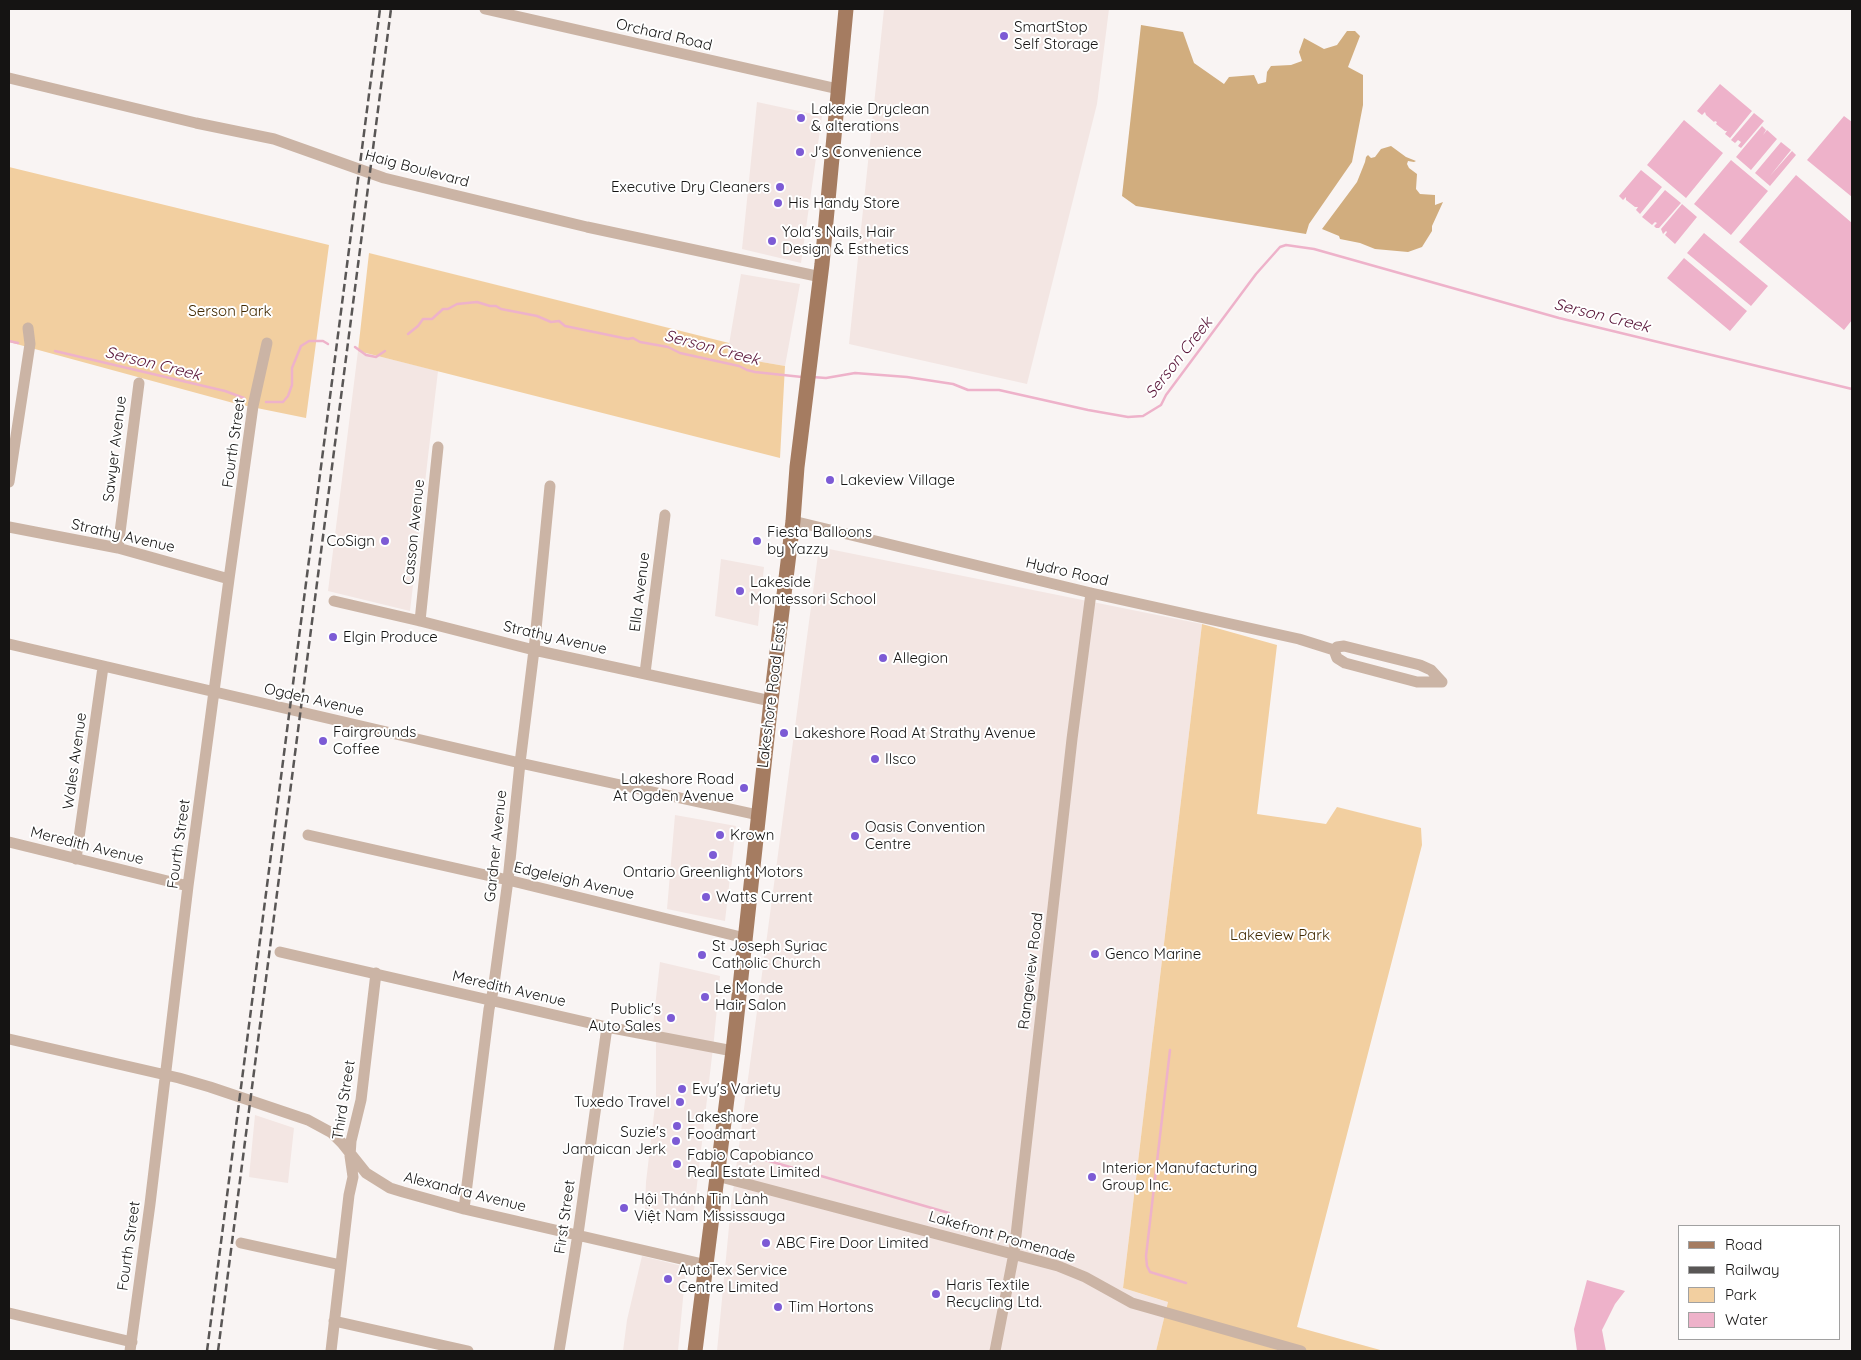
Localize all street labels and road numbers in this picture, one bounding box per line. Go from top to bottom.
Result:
street label: Orchard Road [614,15,714,55]
street label: Haig Boulevard [363,146,471,192]
street label: Sawyer Avenue [100,395,130,503]
street label: Fourth Street [219,397,249,489]
street label: Casson Avenue [400,478,428,586]
street label: Strathy Avenue [70,515,176,557]
street label: Ella Avenue [626,551,654,633]
street label: Hydro Road [1024,554,1110,590]
street label: Strathy Avenue [502,617,608,659]
street label: Lakeshore Road East [754,621,790,769]
street label: Ogden Avenue [262,680,366,720]
street label: Wales Avenue [59,711,91,811]
street label: Gardner Avenue [481,789,511,903]
street label: Fourth Street [164,798,194,890]
street label: Meredith Avenue [28,823,146,869]
street label: Edgeleigh Avenue [512,858,636,904]
street label: Rangeview Road [1015,912,1047,1030]
street label: Meredith Avenue [450,967,568,1011]
street label: Third Street [329,1059,359,1141]
street label: Alexandra Avenue [402,1168,528,1216]
street label: First Street [551,1179,579,1255]
street label: Fourth Street [114,1200,144,1292]
street label: Lakefront Promenade [927,1207,1077,1267]

